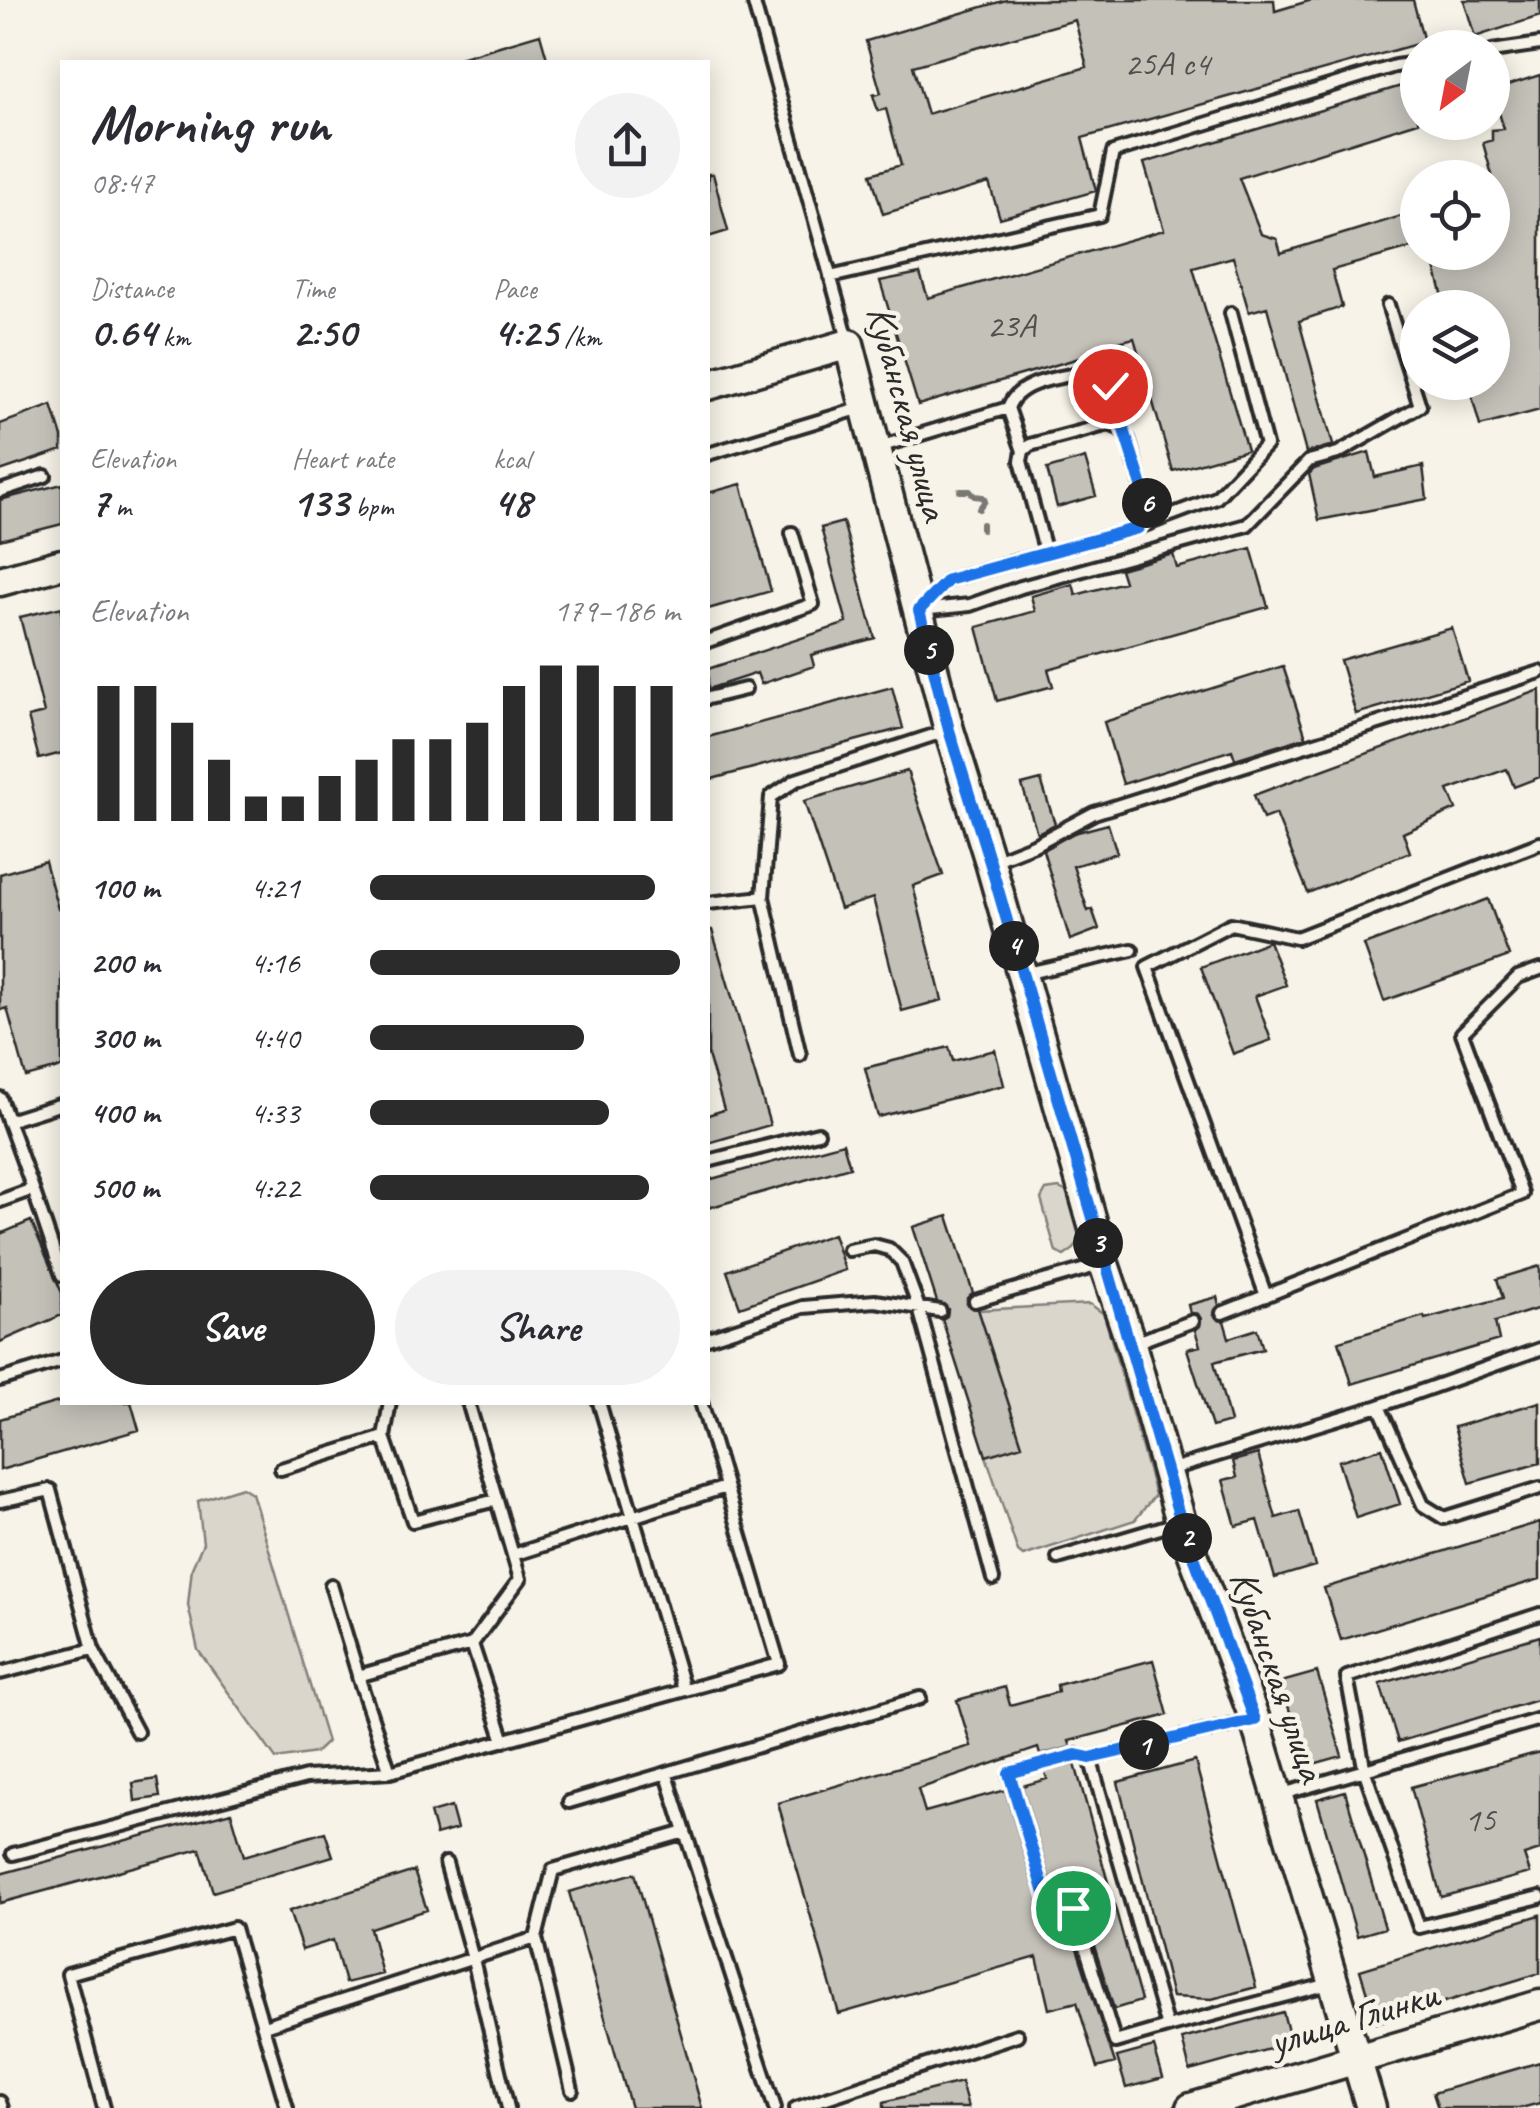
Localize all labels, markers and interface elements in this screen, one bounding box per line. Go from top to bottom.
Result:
north arrow [1400,30,1510,140]
map controls [1400,30,1510,400]
house number: 25А с4 [1124,41,1213,86]
text: Morning run [90,89,330,159]
button: share [575,93,680,198]
button: locate [1400,160,1510,270]
text: 08:47 [90,162,154,203]
text: Distance [90,271,174,306]
text: Time [292,271,335,306]
text: Pace [493,271,536,306]
button: layers [1400,290,1510,400]
street label: Кубанская улица [855,300,961,528]
house number: 23А [986,303,1037,348]
text: 0.64 [90,306,156,359]
text: 2:50 [292,306,356,359]
text: 4:25 [493,306,558,359]
text: km [156,319,190,354]
text: /km [558,319,601,354]
pin [1068,344,1153,429]
icon: check [1083,359,1138,414]
text: Elevation [90,441,176,476]
text: Heart rate [292,441,394,476]
text: kcal [493,441,530,476]
text: 7 [90,476,109,529]
text: 133 [292,476,348,529]
text: 48 [493,476,531,529]
pin: 6 [1122,478,1172,528]
text: 6 [1140,485,1154,520]
text: m [109,489,131,524]
text: bpm [348,489,394,524]
text: Elevation [90,590,188,631]
text: 179–186 m [554,590,680,631]
pin: 5 [904,625,954,675]
text: 5 [923,632,935,667]
text: 100 m [90,867,159,908]
text: 4:21 [250,867,300,908]
pin: 4 [989,921,1039,971]
text: 4 [1008,928,1020,963]
text: 200 m [90,942,159,983]
text: 4:16 [250,942,300,983]
text: 300 m [90,1017,159,1058]
text: 4:40 [250,1017,300,1058]
text: 400 m [90,1092,159,1133]
text: 4:33 [250,1092,300,1133]
text: 500 m [90,1167,159,1208]
text: 4:22 [250,1167,300,1208]
pin: 3 [1073,1218,1123,1268]
text: 3 [1092,1225,1104,1260]
button: Save [90,1270,375,1385]
button: Share [395,1270,680,1385]
pin: 2 [1162,1513,1212,1563]
text: 2 [1181,1520,1193,1555]
street label: Кубанская улица [1219,1564,1338,1791]
pin: 1 [1119,1720,1169,1770]
text: 1 [1138,1727,1150,1762]
house number: 15 [1464,1797,1498,1842]
pin [1031,1866,1116,1951]
icon: arrive [1046,1881,1101,1936]
street label: улица Глинки [1262,1968,1447,2068]

